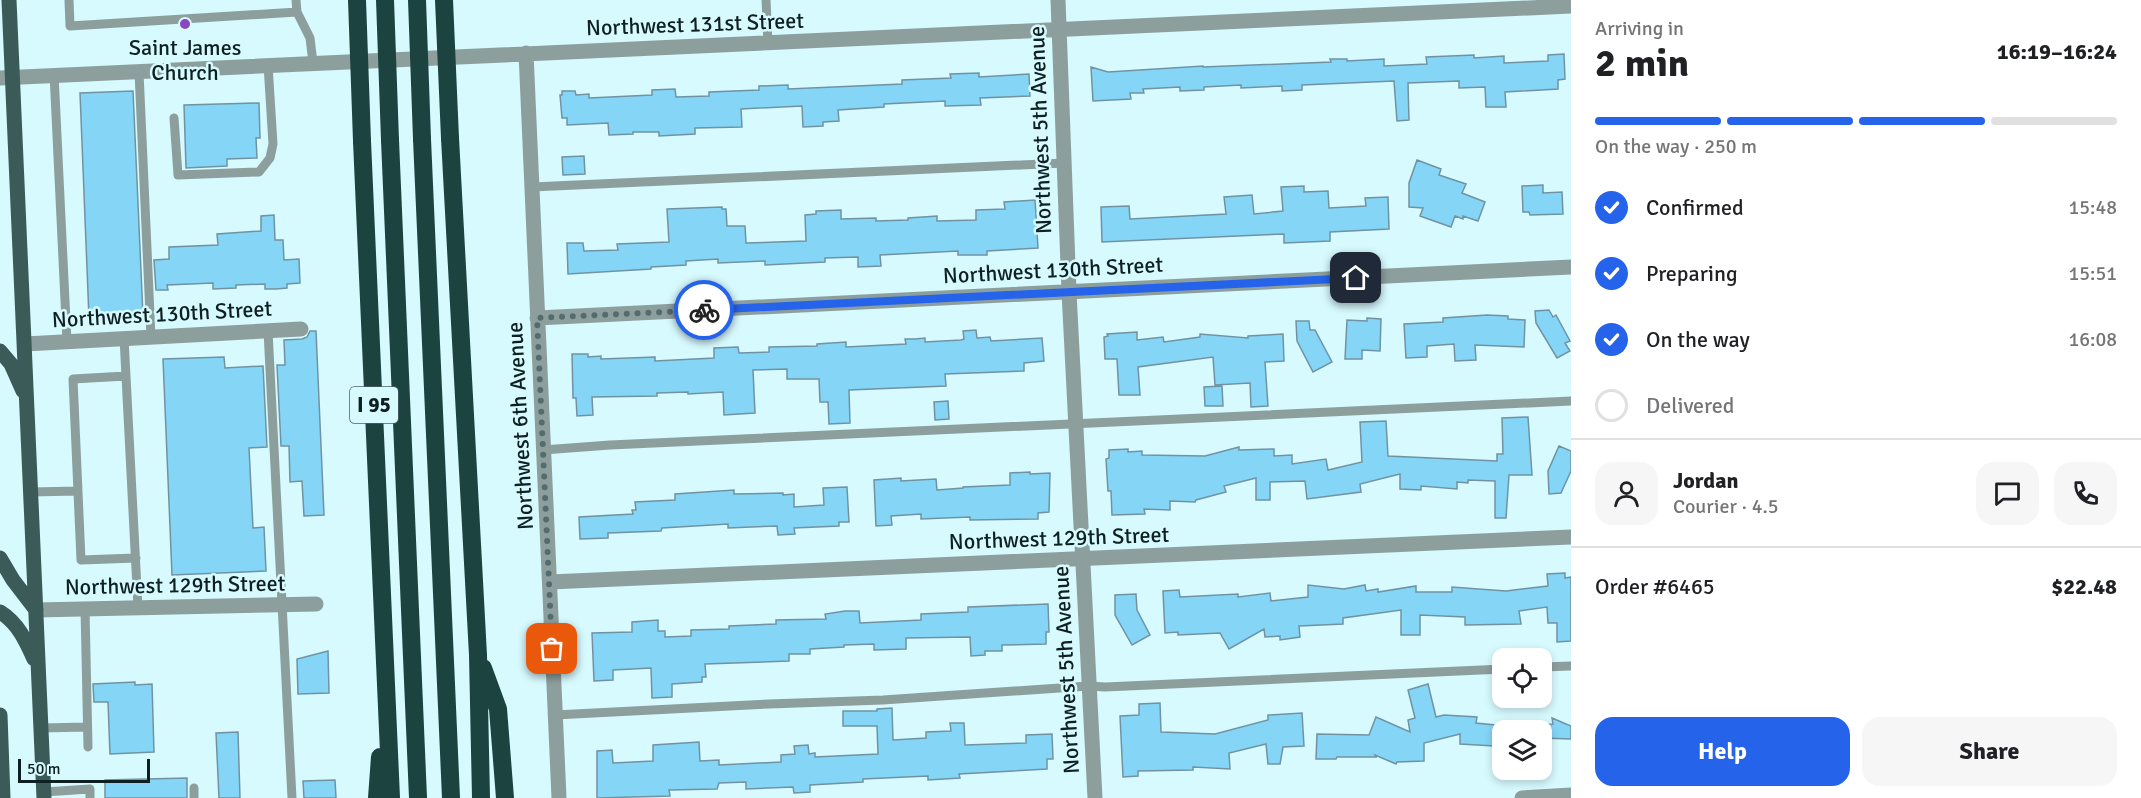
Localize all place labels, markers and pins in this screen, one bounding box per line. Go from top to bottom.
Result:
marker: Saint James Church [178,17,192,31]
place label: Saint James Church [129,34,241,86]
pin [1330,252,1381,303]
pin [526,623,577,674]

